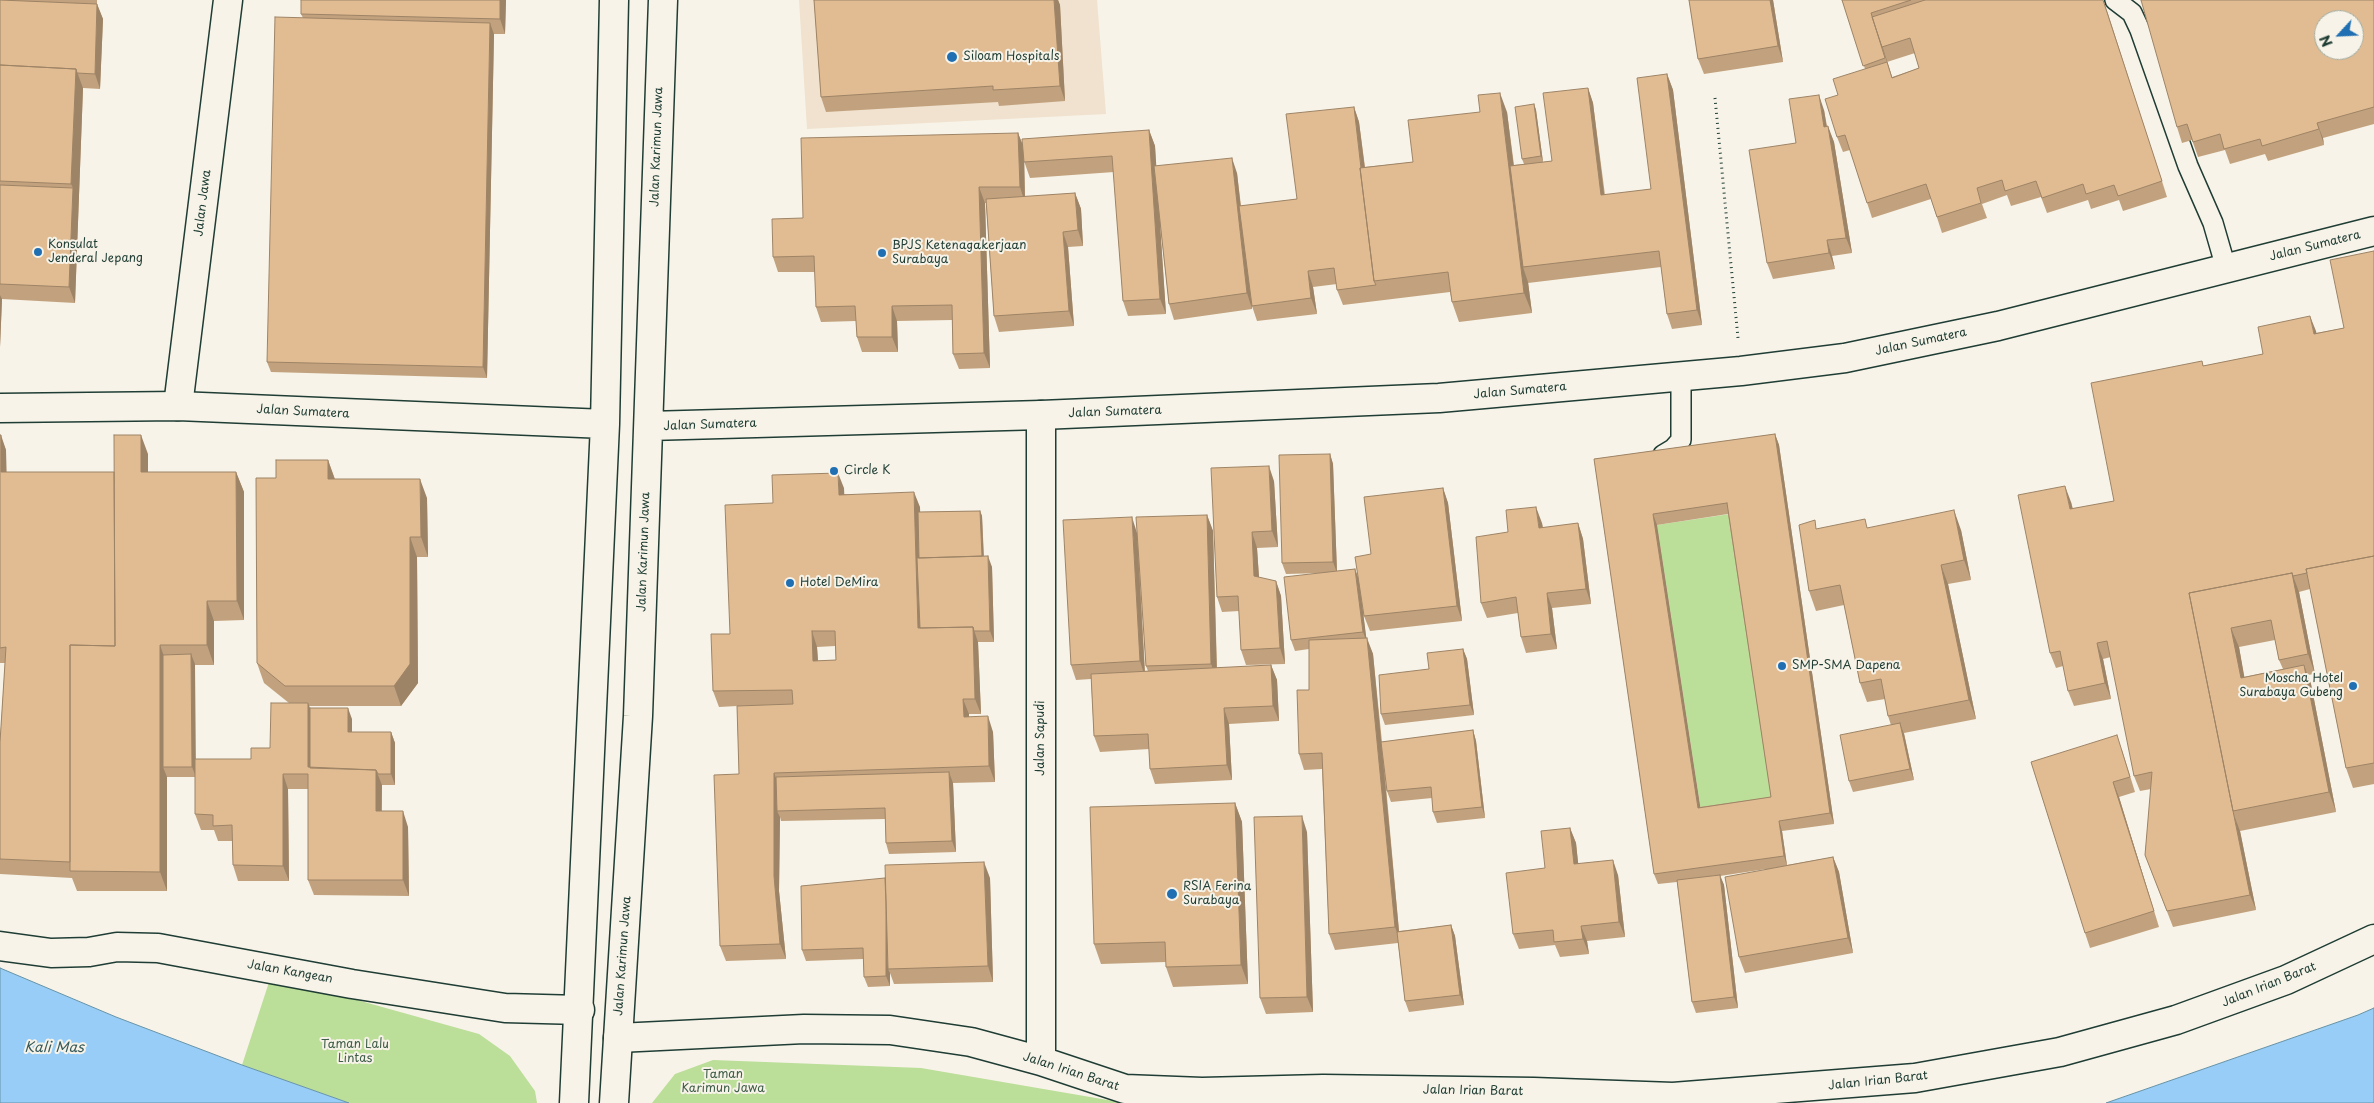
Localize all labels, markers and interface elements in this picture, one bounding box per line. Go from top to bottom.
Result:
north arrow [2314,10,2364,60]
text: N [2314,32,2338,51]
marker: Siloam Hospitals [945,50,959,64]
place label: Siloam Hospitals [963,50,1059,64]
street label: Jalan Karimun Jawa [648,87,666,207]
street label: Jalan Jawa [192,169,214,237]
street label: Jalan Sumatera [2268,228,2362,264]
place label: Konsulat Jenderal Jepang [48,238,143,266]
place label: BPJS Ketenagakerjaan Surabaya [892,239,1027,267]
marker: Konsulat Jenderal Jepang [32,246,44,258]
marker: BPJS Ketenagakerjaan Surabaya [876,247,888,259]
street label: Jalan Sumatera [1874,325,1968,359]
street label: Jalan Sumatera [1473,380,1567,402]
street label: Jalan Sumatera [256,402,350,422]
street label: Jalan Sumatera [1068,403,1162,421]
street label: Jalan Sumatera [663,416,757,434]
place label: Circle K [844,464,890,478]
marker: Circle K [828,465,840,477]
street label: Jalan Karimun Jawa [635,492,653,612]
place label: Hotel DeMira [800,576,878,590]
marker: Hotel DeMira [784,577,796,589]
place label: SMP-SMA Dapena [1792,659,1900,673]
marker: SMP-SMA Dapena [1776,660,1788,672]
place label: Moscha Hotel Surabaya Gubeng [2239,672,2343,700]
marker: Moscha Hotel Surabaya Gubeng [2347,680,2359,692]
street label: Jalan Sapudi [1034,700,1048,776]
place label: RSIA Ferina Surabaya [1183,880,1251,908]
marker: RSIA Ferina Surabaya [1165,887,1179,901]
street label: Jalan Karimun Jawa [612,896,634,1016]
street label: Jalan Kangean [246,957,334,987]
street label: Jalan Irian Barat [2220,960,2318,1010]
park label: Taman Lalu Lintas [321,1038,389,1066]
water label: Kali Mas [24,1040,84,1056]
street label: Jalan Irian Barat [1021,1050,1121,1094]
park label: Taman Karimun Jawa [681,1068,765,1096]
street label: Jalan Irian Barat [1827,1069,1929,1093]
street label: Jalan Irian Barat [1423,1083,1523,1099]

